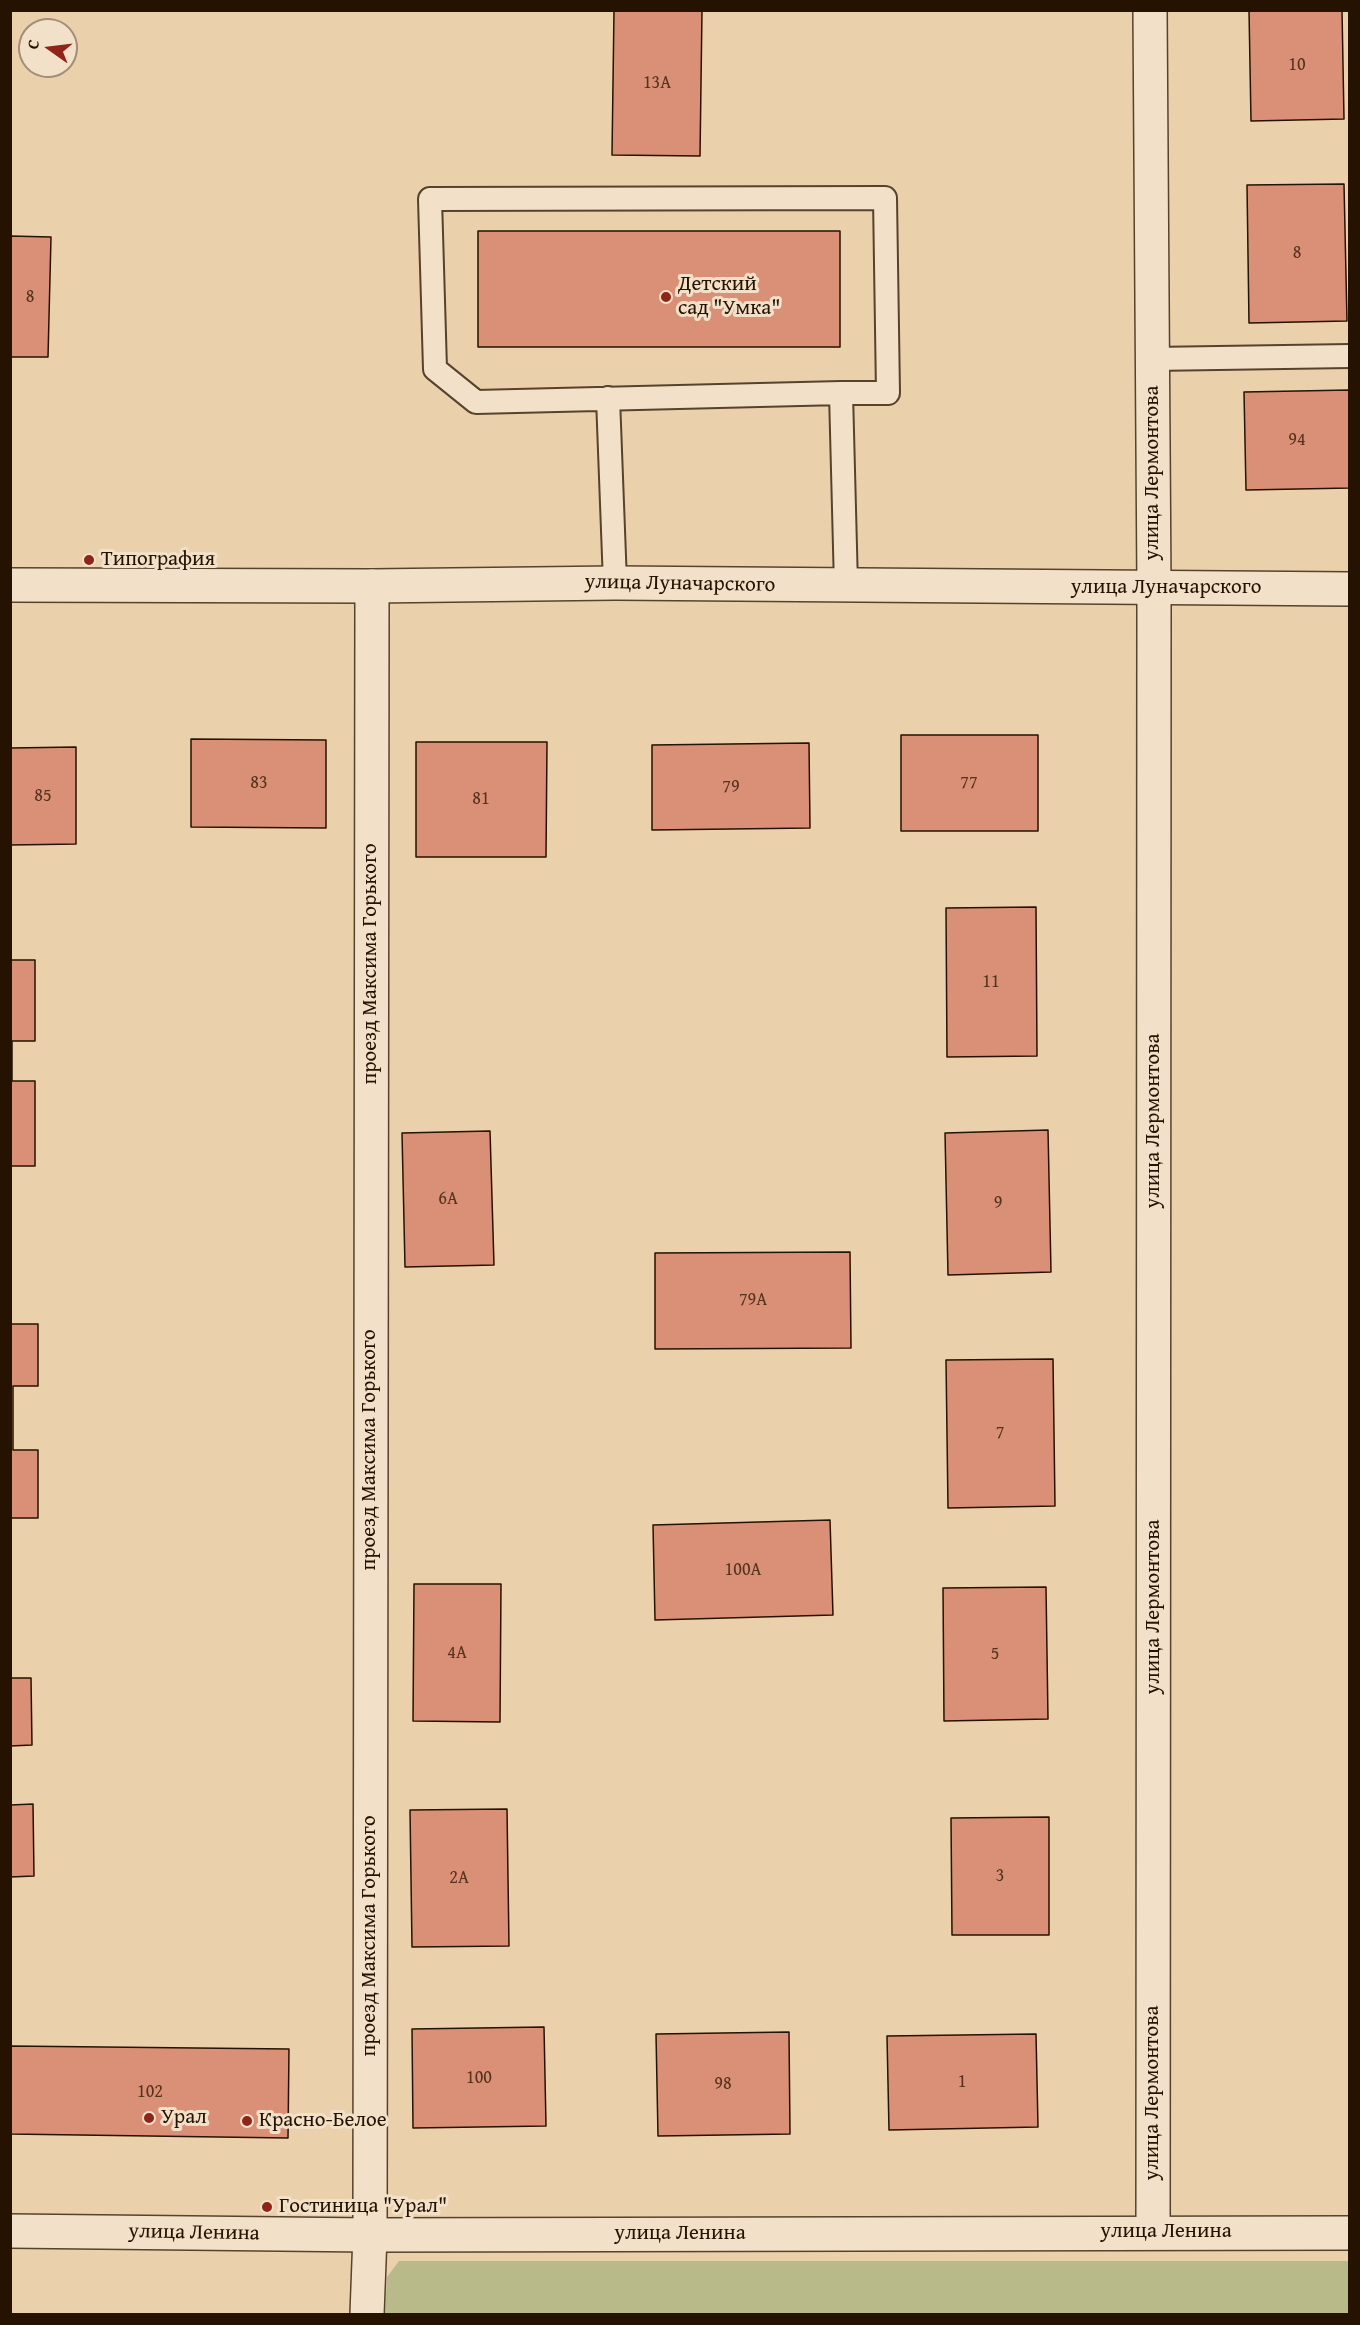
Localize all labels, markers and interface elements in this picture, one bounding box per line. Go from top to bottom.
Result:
north arrow [18,18,78,78]
text: С [20,37,45,51]
house number: 10 [1288,54,1306,76]
house number: 13А [643,72,671,94]
house number: 8 [1293,242,1301,264]
place label: Детский сад "Умка" [678,272,781,322]
house number: 8 [26,286,34,308]
marker: Детский сад "Умка" [659,290,673,304]
street label: улица Лермонтова [1140,386,1166,560]
house number: 94 [1288,429,1306,451]
place label: Типография [101,547,215,573]
marker: Типография [82,553,96,567]
street label: улица Луначарского [584,570,776,598]
street label: улица Луначарского [1071,575,1261,601]
house number: 83 [250,772,268,794]
house number: 77 [960,772,978,794]
house number: 79 [722,776,740,798]
house number: 85 [34,785,52,807]
house number: 81 [472,788,490,810]
street label: проезд Максима Горького [358,843,384,1085]
house number: 11 [982,971,1000,993]
street label: улица Лермонтова [1141,1034,1167,1208]
house number: 6А [438,1188,458,1210]
house number: 9 [994,1192,1002,1214]
house number: 79А [739,1289,767,1311]
street label: проезд Максима Горького [357,1329,383,1571]
house number: 7 [996,1422,1004,1444]
street label: улица Лермонтова [1141,1520,1167,1694]
house number: 100А [725,1559,761,1581]
house number: 4А [447,1642,467,1664]
house number: 5 [991,1643,999,1665]
street label: проезд Максима Горького [357,1815,383,2057]
house number: 3 [996,1865,1004,1887]
house number: 2А [449,1867,469,1889]
street label: улица Лермонтова [1140,2006,1166,2180]
house number: 100 [466,2067,492,2089]
house number: 1 [958,2071,966,2093]
house number: 98 [714,2073,732,2095]
house number: 102 [137,2081,163,2103]
place label: Урал [161,2105,207,2131]
place label: Красно-Белое [259,2108,387,2134]
marker: Урал [142,2111,156,2125]
marker: Красно-Белое [240,2114,254,2128]
place label: Гостиница "Урал" [279,2194,447,2220]
marker: Гостиница "Урал" [260,2200,274,2214]
street label: улица Ленина [128,2219,260,2247]
street label: улица Ленина [1100,2219,1232,2245]
street label: улица Ленина [614,2221,746,2247]

